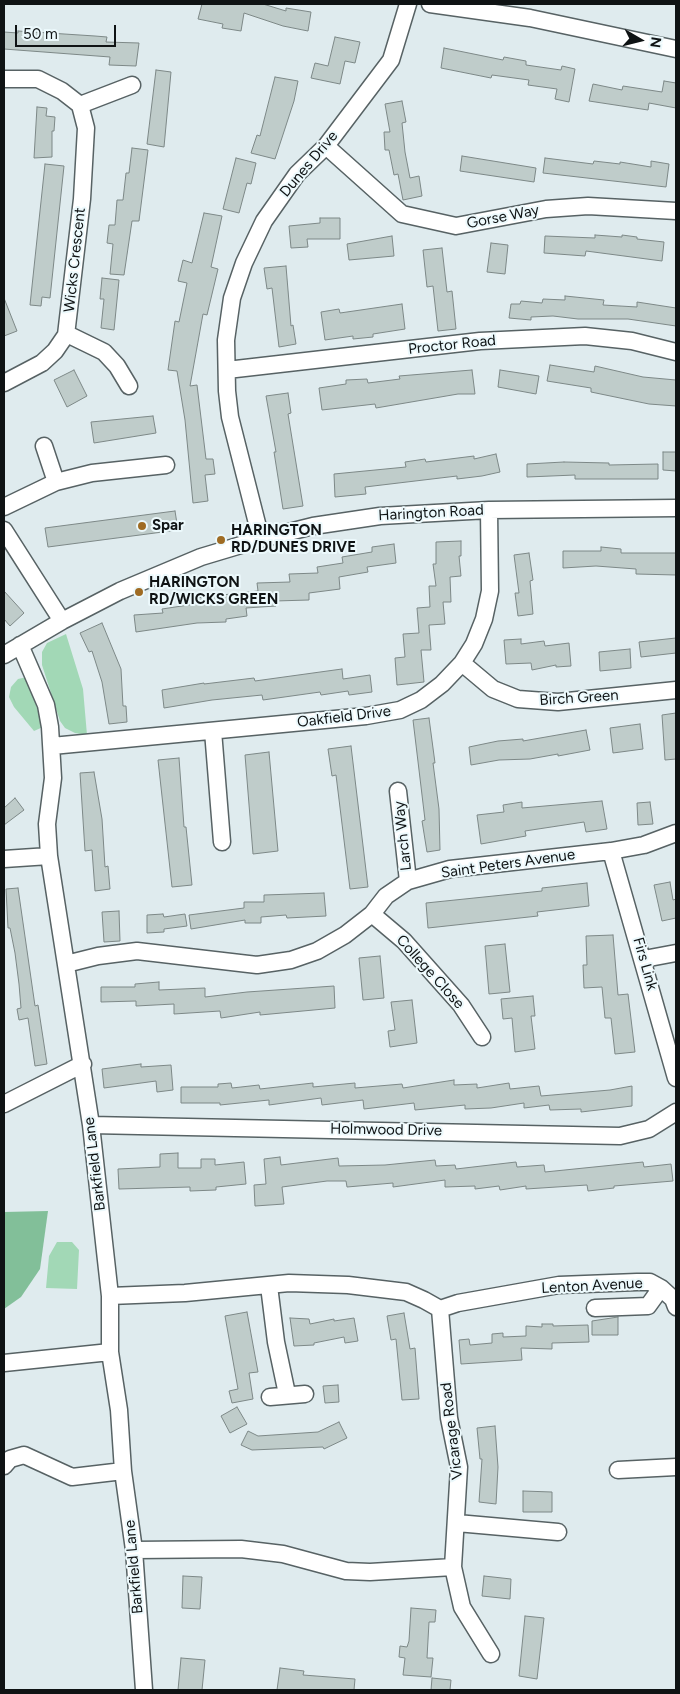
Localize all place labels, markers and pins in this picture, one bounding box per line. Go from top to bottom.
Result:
place label: Spar [152,517,184,535]
marker: Spar [136,520,148,532]
place label: HARINGTON RD/DUNES DRIVE [231,522,356,557]
marker: HARINGTON RD/DUNES DRIVE [215,534,227,546]
place label: HARINGTON RD/WICKS GREEN [149,574,278,609]
marker: HARINGTON RD/WICKS GREEN [133,586,145,598]

